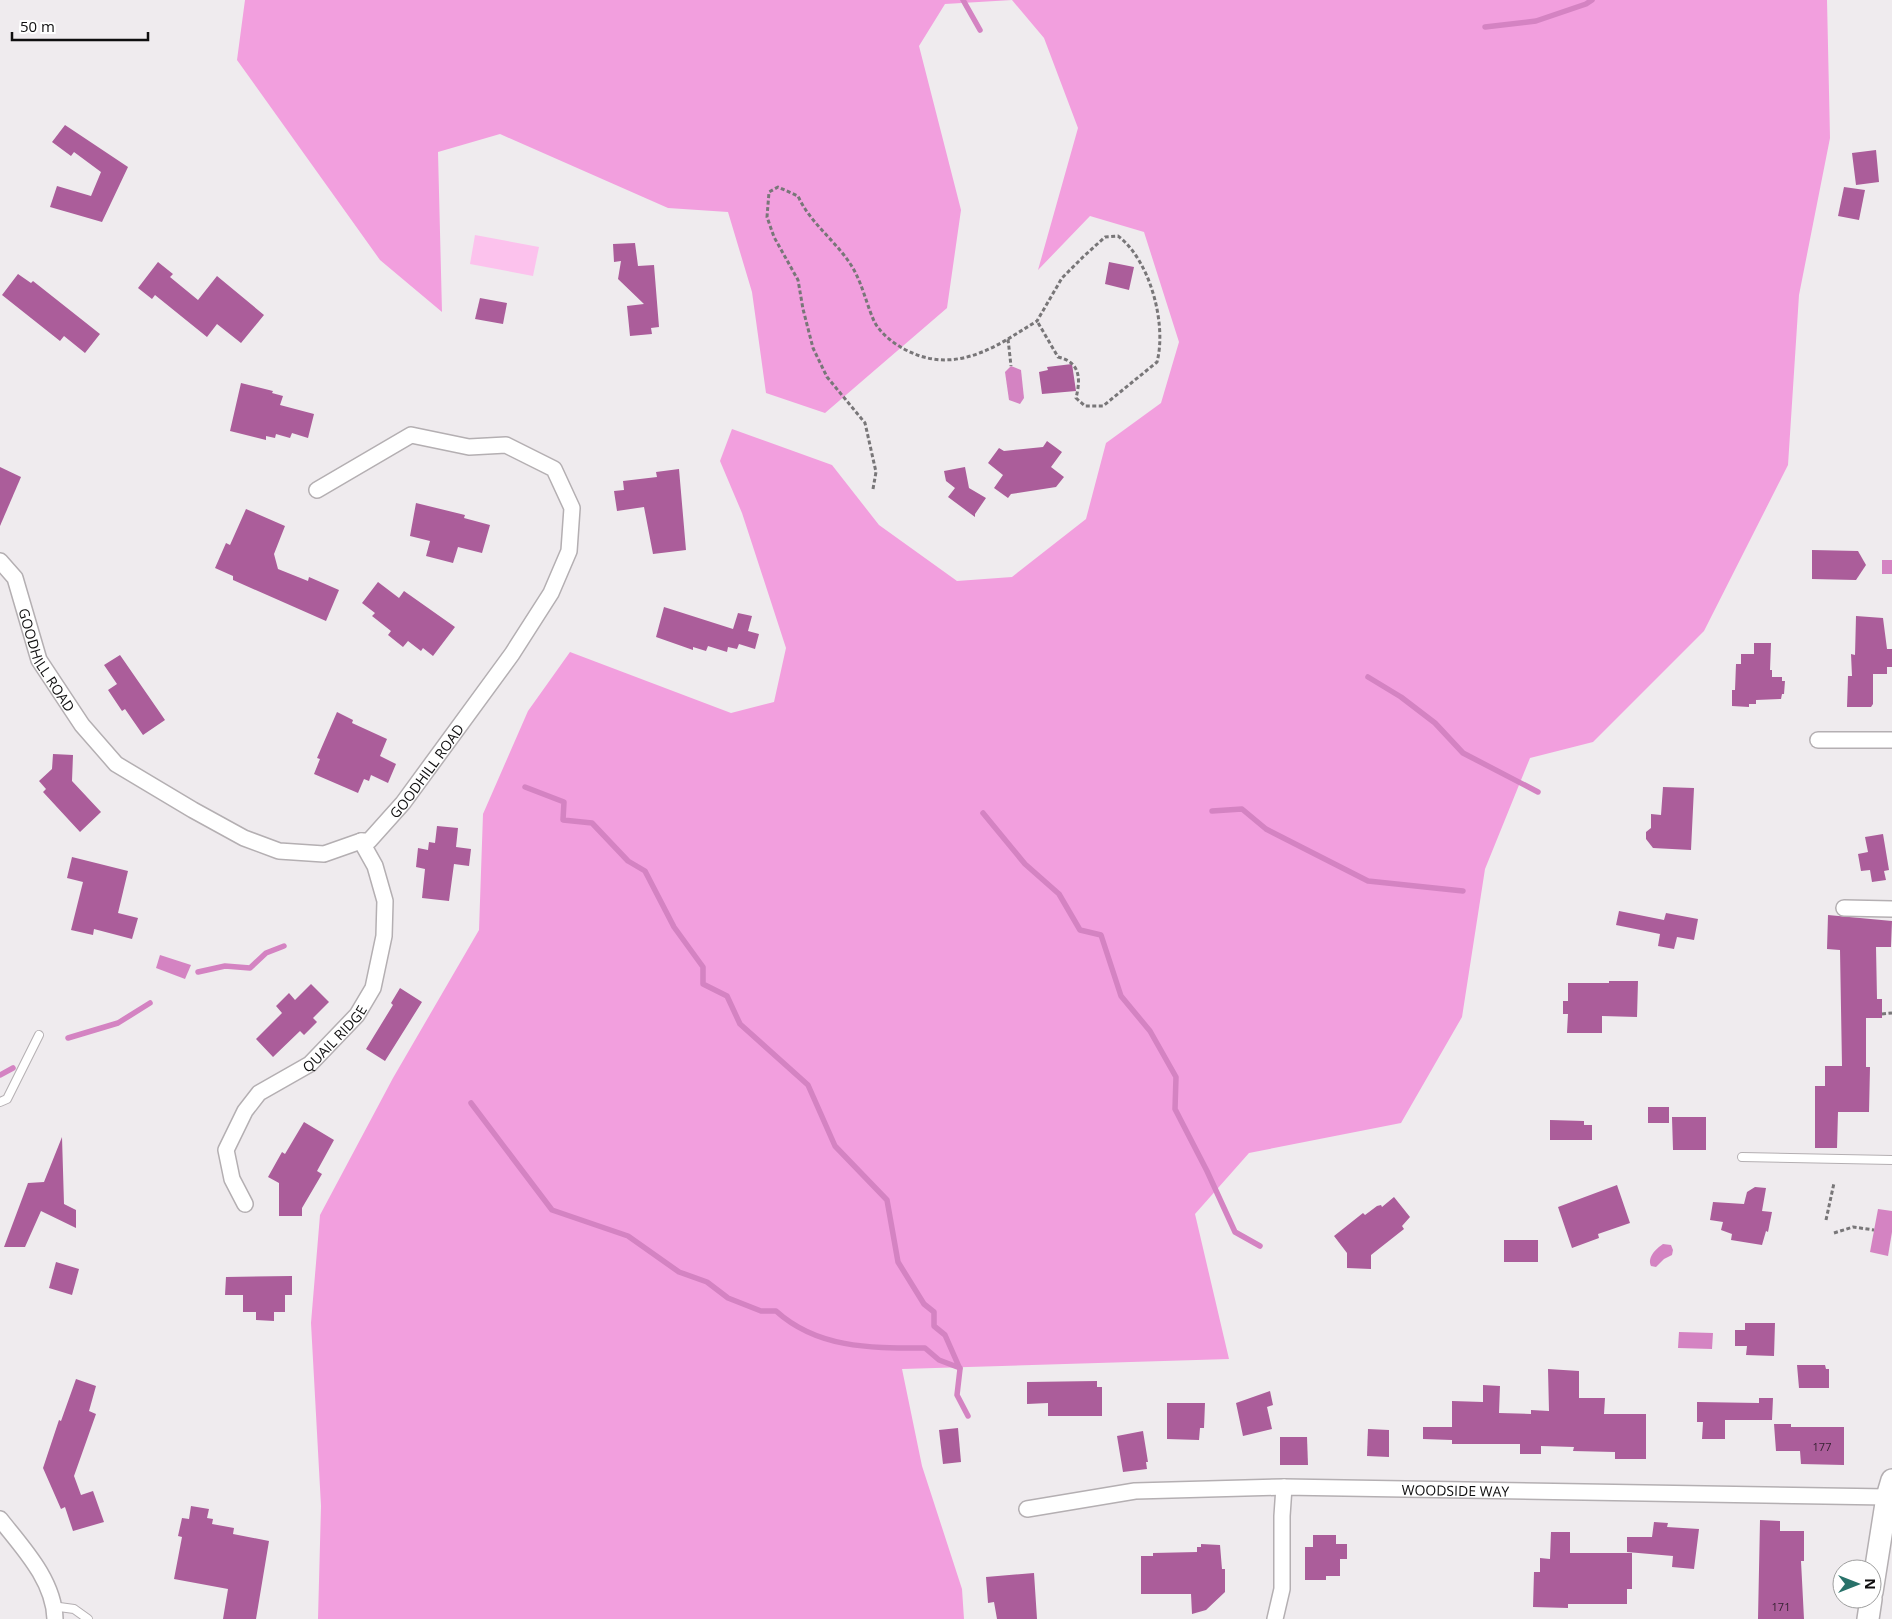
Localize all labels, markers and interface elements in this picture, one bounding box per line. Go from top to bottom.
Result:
scale bar [12,10,149,42]
text: 50 m [20,16,55,36]
street label: GOODHILL ROAD [15,606,80,715]
street label: GOODHILL ROAD [385,720,468,822]
street label: QUAIL RIDGE [299,1001,370,1076]
house number: 177 [1813,1439,1831,1454]
street label: WOODSIDE WAY [1401,1479,1510,1500]
north arrow [1832,1559,1882,1609]
text: N [1861,1578,1880,1590]
house number: 171 [1772,1599,1790,1614]

